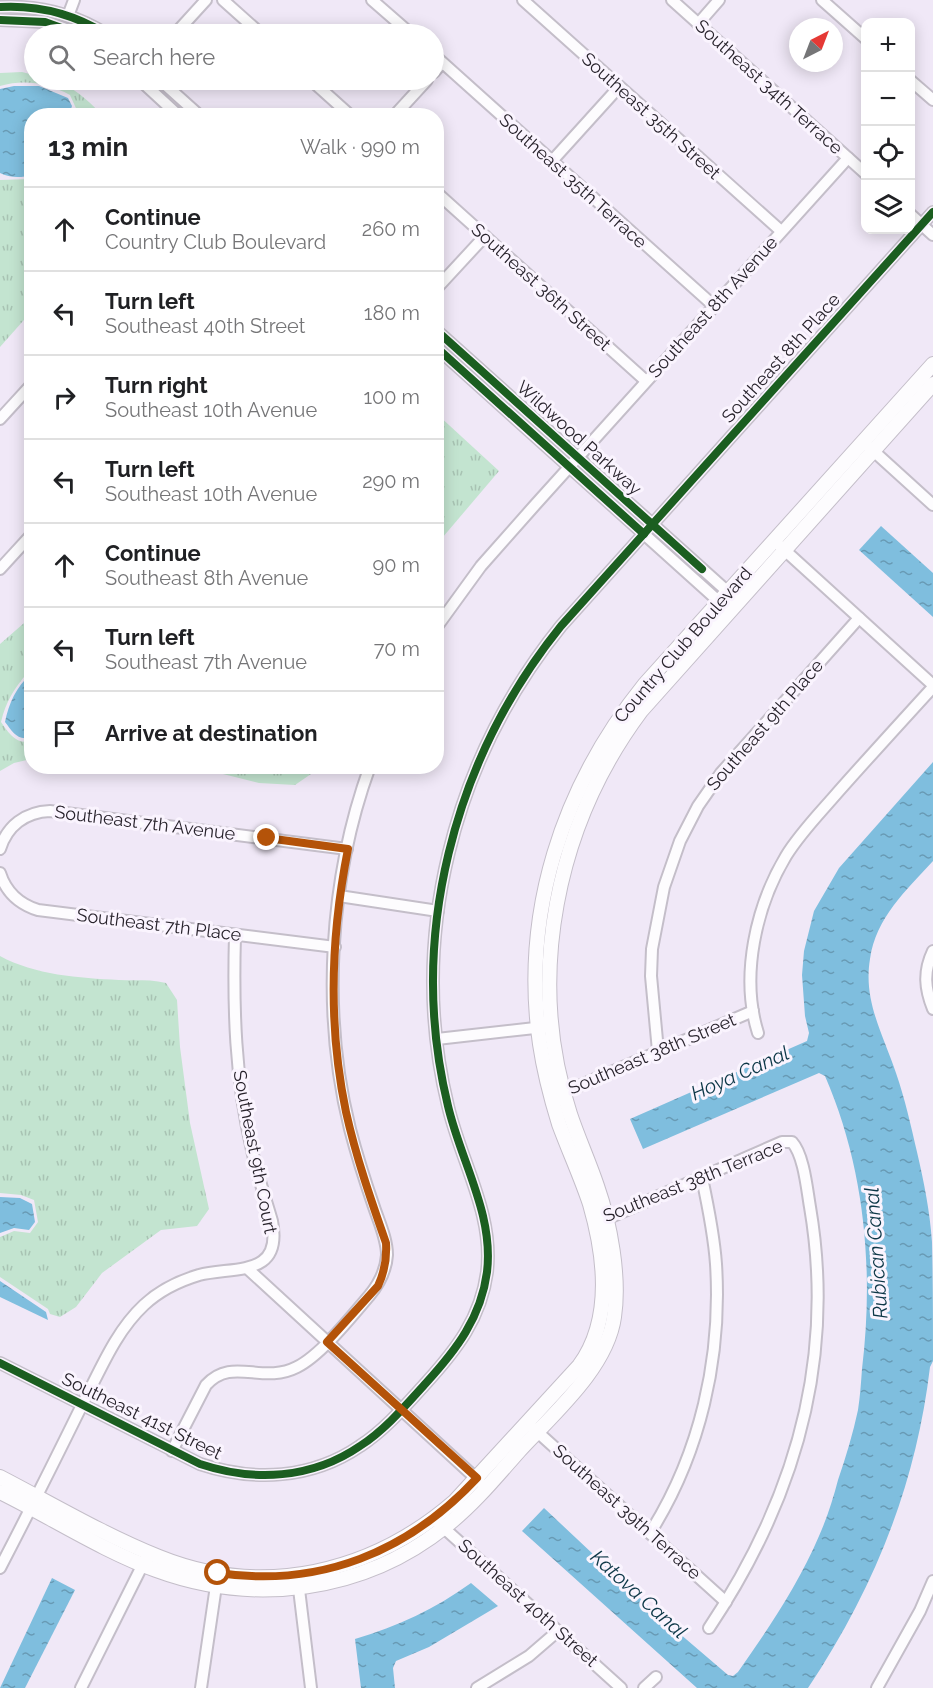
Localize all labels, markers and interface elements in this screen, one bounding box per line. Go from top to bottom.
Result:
street label: Southeast 34th Terrace [691,15,848,159]
north arrow [789,18,843,72]
map controls [861,18,915,234]
button: + [861,18,915,72]
search box [24,24,444,90]
icon: search [45,41,78,74]
text: Search here [93,44,215,70]
street label: Southeast 35th Street [578,48,725,183]
button: − [861,72,915,126]
street label: Southeast 35th Terrace [495,109,652,253]
button: locate [861,126,915,180]
text: 13 min [48,132,128,162]
text: Walk · 990 m [300,135,420,159]
button: layers [861,180,915,234]
text: Continue [105,204,201,230]
icon: ahead [48,213,81,246]
text: 260 m [362,217,420,241]
street label: Southeast 36th Street [467,219,615,355]
text: Country Club Boulevard [105,230,326,254]
street label: Southeast 8th Avenue [644,231,782,382]
text: Turn left [105,288,195,314]
street label: Southeast 8th Place [717,288,844,427]
icon: left [48,297,81,330]
text: 180 m [364,301,420,325]
text: Southeast 40th Street [105,314,305,338]
text: Turn right [105,372,208,398]
street label: Wildwood Parkway [513,376,646,499]
icon: right [48,381,81,414]
text: 100 m [363,385,420,409]
text: Southeast 10th Avenue [105,398,317,422]
text: Turn left [105,456,195,482]
icon: left [48,465,81,498]
text: 290 m [362,469,420,493]
text: Southeast 10th Avenue [105,482,317,506]
text: Continue [105,540,201,566]
icon: ahead [48,549,81,582]
text: 90 m [373,553,420,577]
street label: Country Club Boulevard [609,563,756,727]
text: Southeast 8th Avenue [105,566,308,590]
text: Turn left [105,624,195,650]
icon: left [48,633,81,666]
text: 70 m [374,637,420,661]
text: Southeast 7th Avenue [105,650,307,674]
street label: Southeast 9th Place [702,655,827,794]
icon: arrive [48,717,81,750]
text: Arrive at destination [105,720,318,746]
street label: Southeast 7th Avenue [54,801,237,844]
route end [253,824,279,850]
street label: Southeast 7th Place [76,904,243,945]
street label: Southeast 38th Street [565,1009,739,1098]
water label: Hoya Canal [687,1041,793,1105]
street label: Southeast 9th Court [229,1068,282,1236]
street label: Southeast 38th Terrace [600,1135,786,1226]
water label: Rubican Canal [859,1186,893,1320]
street label: Southeast 41st Street [59,1368,226,1463]
street label: Southeast 39th Terrace [549,1440,706,1584]
street label: Southeast 40th Street [454,1534,602,1671]
water label: Katova Canal [586,1545,692,1643]
route start [204,1559,230,1585]

